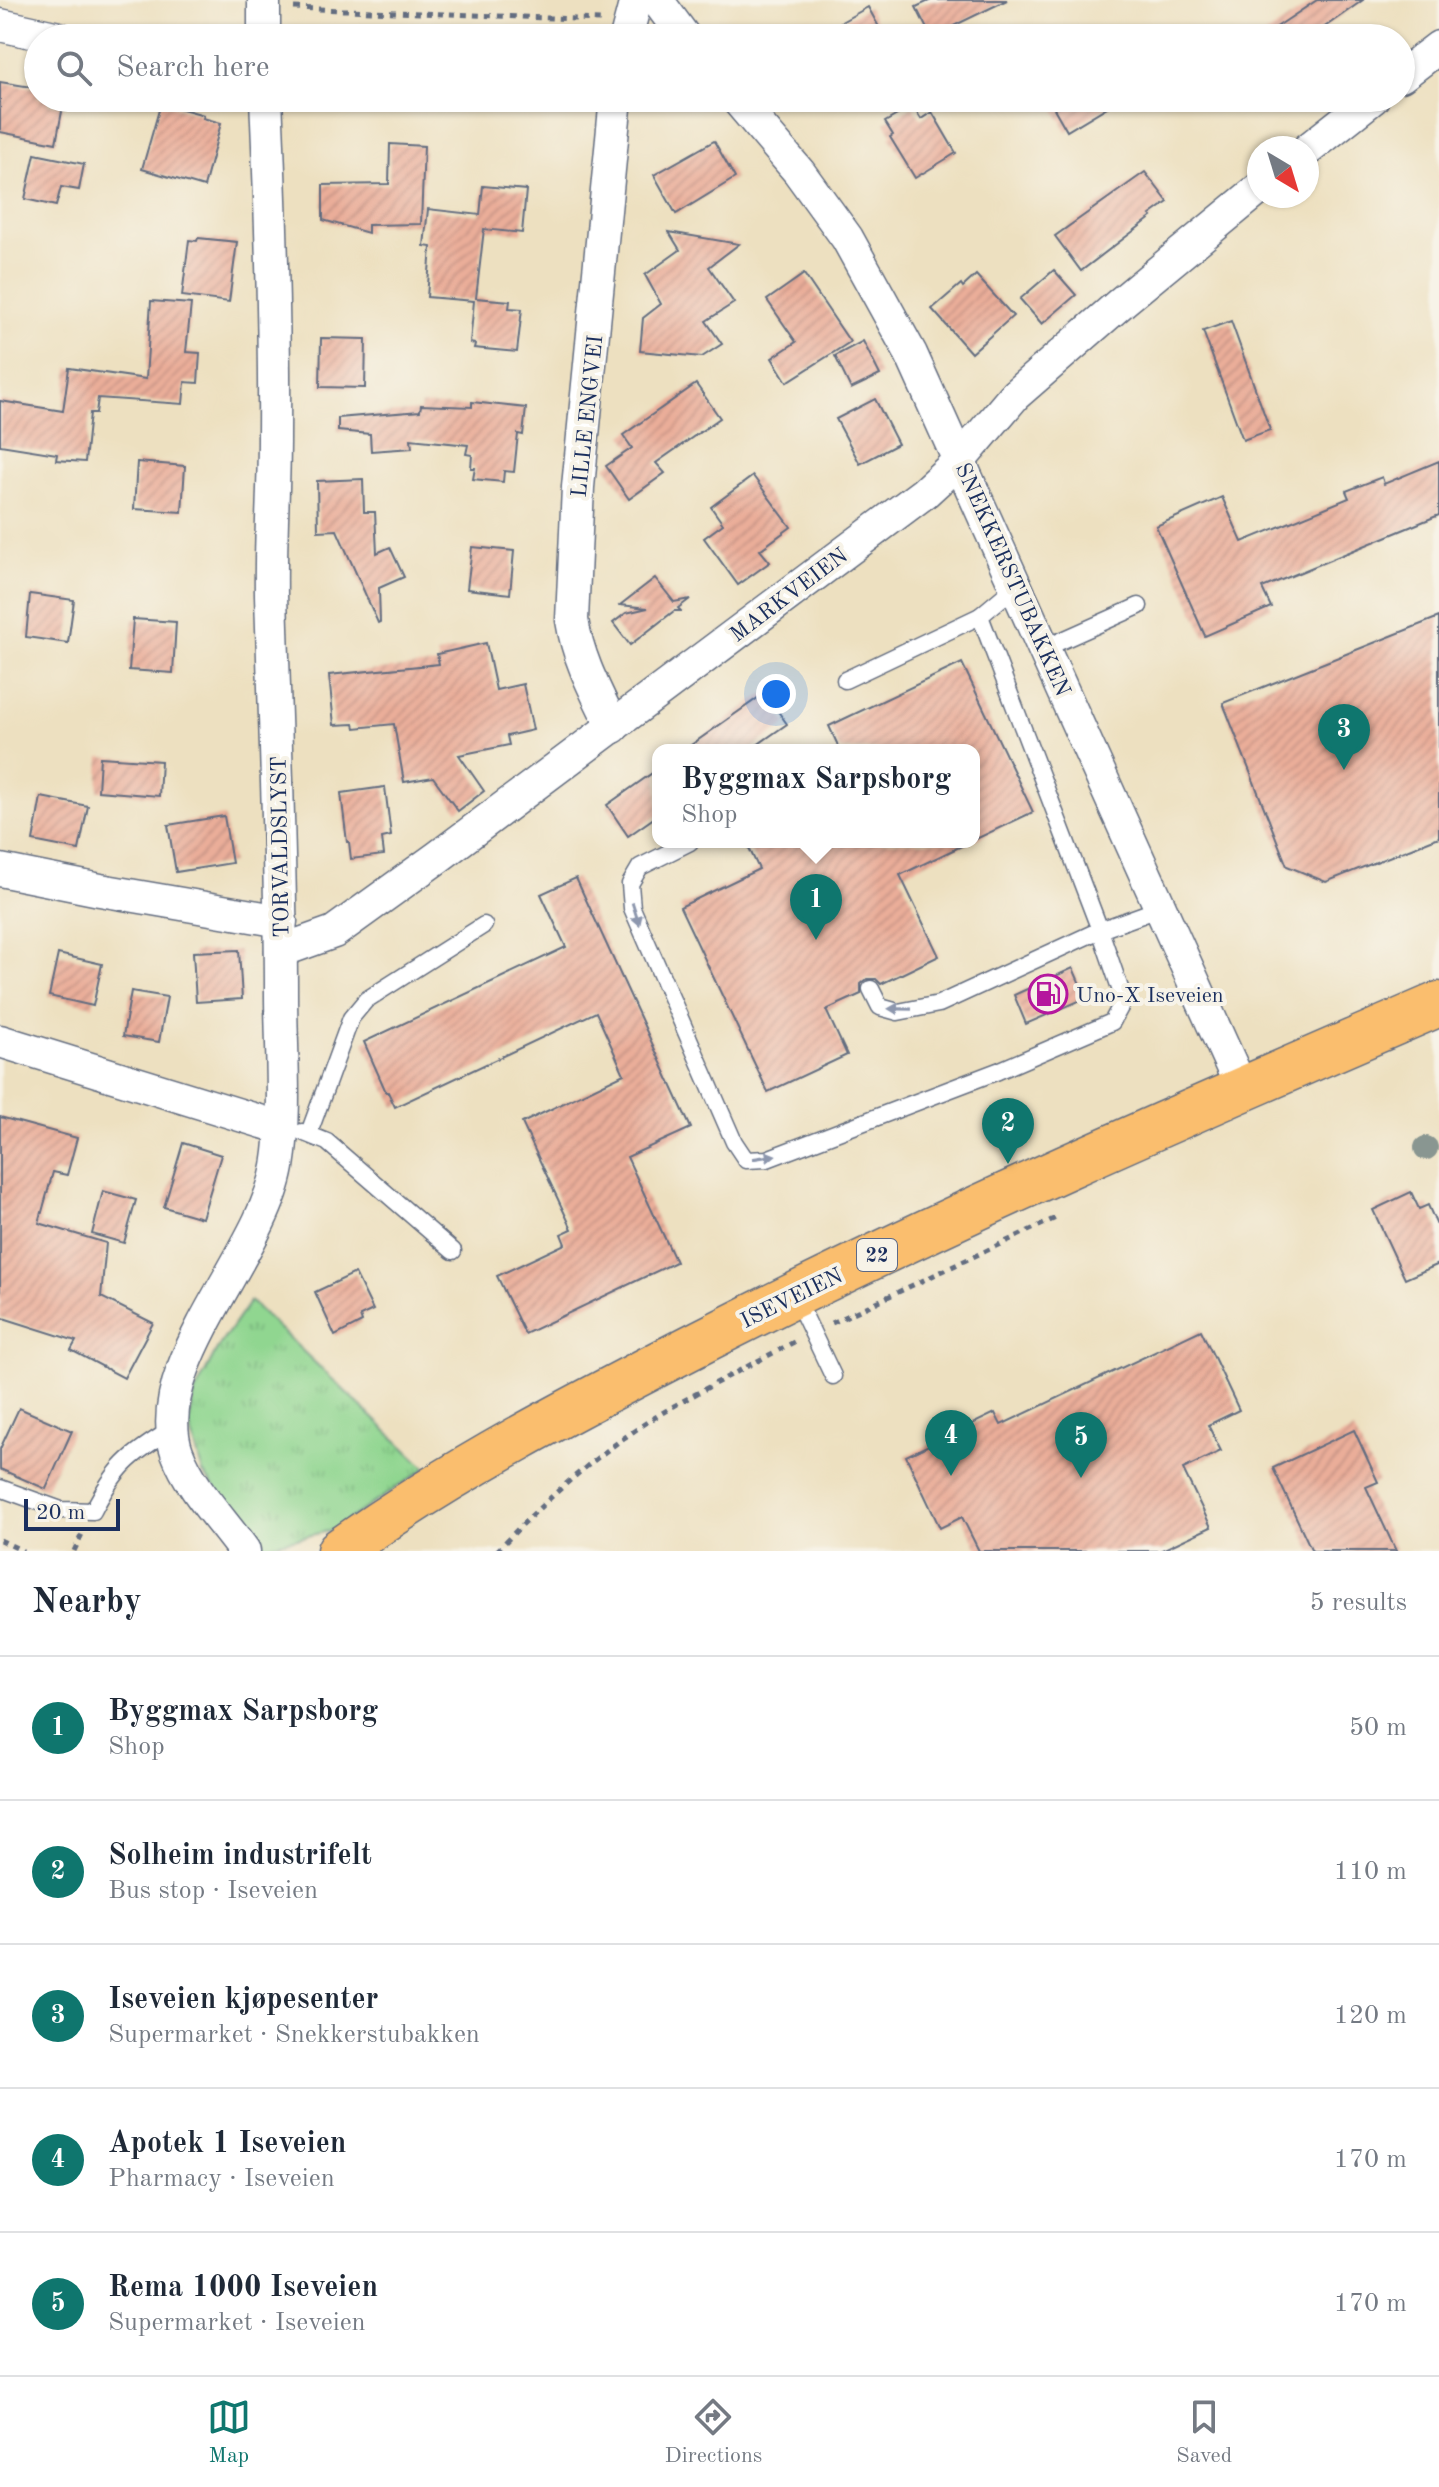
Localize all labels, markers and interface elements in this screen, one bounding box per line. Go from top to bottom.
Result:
search box [24,24,1415,112]
icon: search [52,46,96,90]
text: Search here [116,53,270,83]
north arrow [1247,136,1319,208]
street label: LILLE ENGVEI [569,334,607,498]
street label: SNEKKERSTUBAKKEN [951,460,1074,700]
street label: MARKVEIEN [726,544,852,647]
your location [756,674,796,714]
pin: 3 [1318,704,1370,770]
popup [652,744,980,848]
street label: TORVALDSLYST [268,756,294,938]
text: Byggmax Sarpsborg [681,765,951,795]
text: Shop [681,802,738,828]
pin: 1 [790,874,842,940]
one-way arrow [630,902,642,926]
fuel station icon: Uno-X Iseveien [1027,973,1069,1015]
place label: Uno-X Iseveien [1076,985,1224,1007]
one-way arrow [886,1003,912,1015]
pin: 2 [982,1098,1034,1164]
one-way arrow [752,1151,777,1163]
road number: 22 [857,1239,897,1271]
street label: ISEVEIEN [737,1265,846,1333]
pin: 4 [925,1410,977,1476]
pin: 5 [1055,1412,1107,1478]
scale bar [24,1495,120,1531]
text: 20 m [36,1502,85,1524]
text: Nearby [32,1586,142,1620]
text: 5 results [1309,1590,1407,1616]
text: Byggmax Sarpsborg [108,1697,378,1727]
text: 1 [50,1715,66,1741]
text: 50 m [1349,1715,1407,1741]
text: Shop [108,1734,165,1760]
text: Solheim industrifelt [108,1841,372,1871]
text: 2 [50,1859,66,1885]
text: 110 m [1334,1859,1407,1885]
text: Bus stop · Iseveien [108,1878,318,1904]
text: Iseveien kjøpesenter [108,1985,379,2015]
text: 3 [50,2003,66,2029]
text: 120 m [1334,2003,1407,2029]
text: Supermarket · Snekkerstubakken [108,2022,480,2048]
text: Apotek 1 Iseveien [108,2129,347,2159]
text: 4 [50,2147,66,2173]
text: 170 m [1334,2147,1407,2173]
text: Pharmacy · Iseveien [108,2166,335,2192]
text: Rema 1000 Iseveien [108,2273,378,2303]
text: 5 [50,2291,66,2317]
text: 170 m [1334,2291,1407,2317]
text: Supermarket · Iseveien [108,2310,366,2336]
tab: Map [207,2395,251,2470]
tab: Directions [665,2395,762,2470]
tab: Saved [1176,2395,1232,2470]

